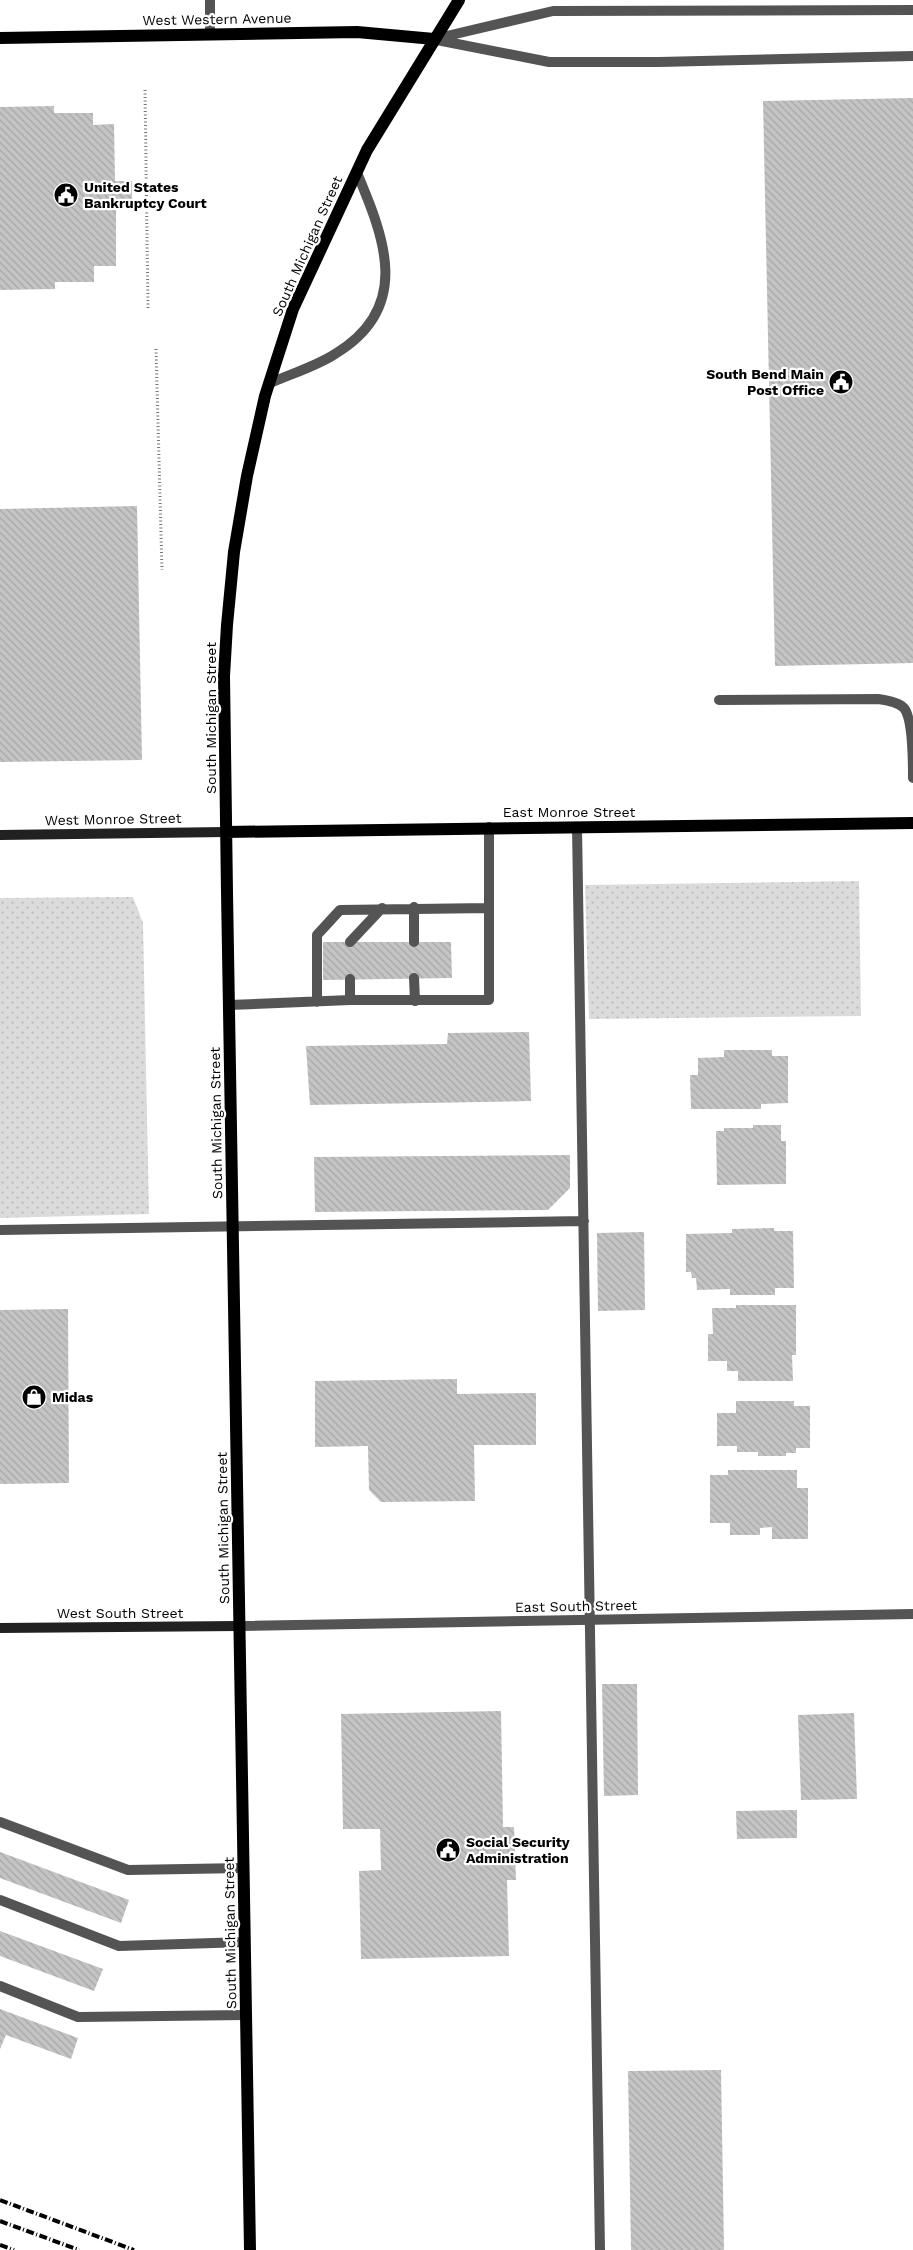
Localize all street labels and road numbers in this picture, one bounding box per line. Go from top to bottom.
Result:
street label: West Western Avenue [142,10,292,28]
street label: South Michigan Street [269,173,345,319]
street label: South Michigan Street [203,642,219,794]
street label: East Monroe Street [503,804,635,820]
street label: West Monroe Street [44,810,182,828]
street label: South Michigan Street [207,1047,225,1199]
street label: South Michigan Street [214,1452,232,1604]
street label: East South Street [515,1597,637,1615]
street label: West South Street [57,1605,183,1621]
street label: South Michigan Street [221,1857,239,2009]

